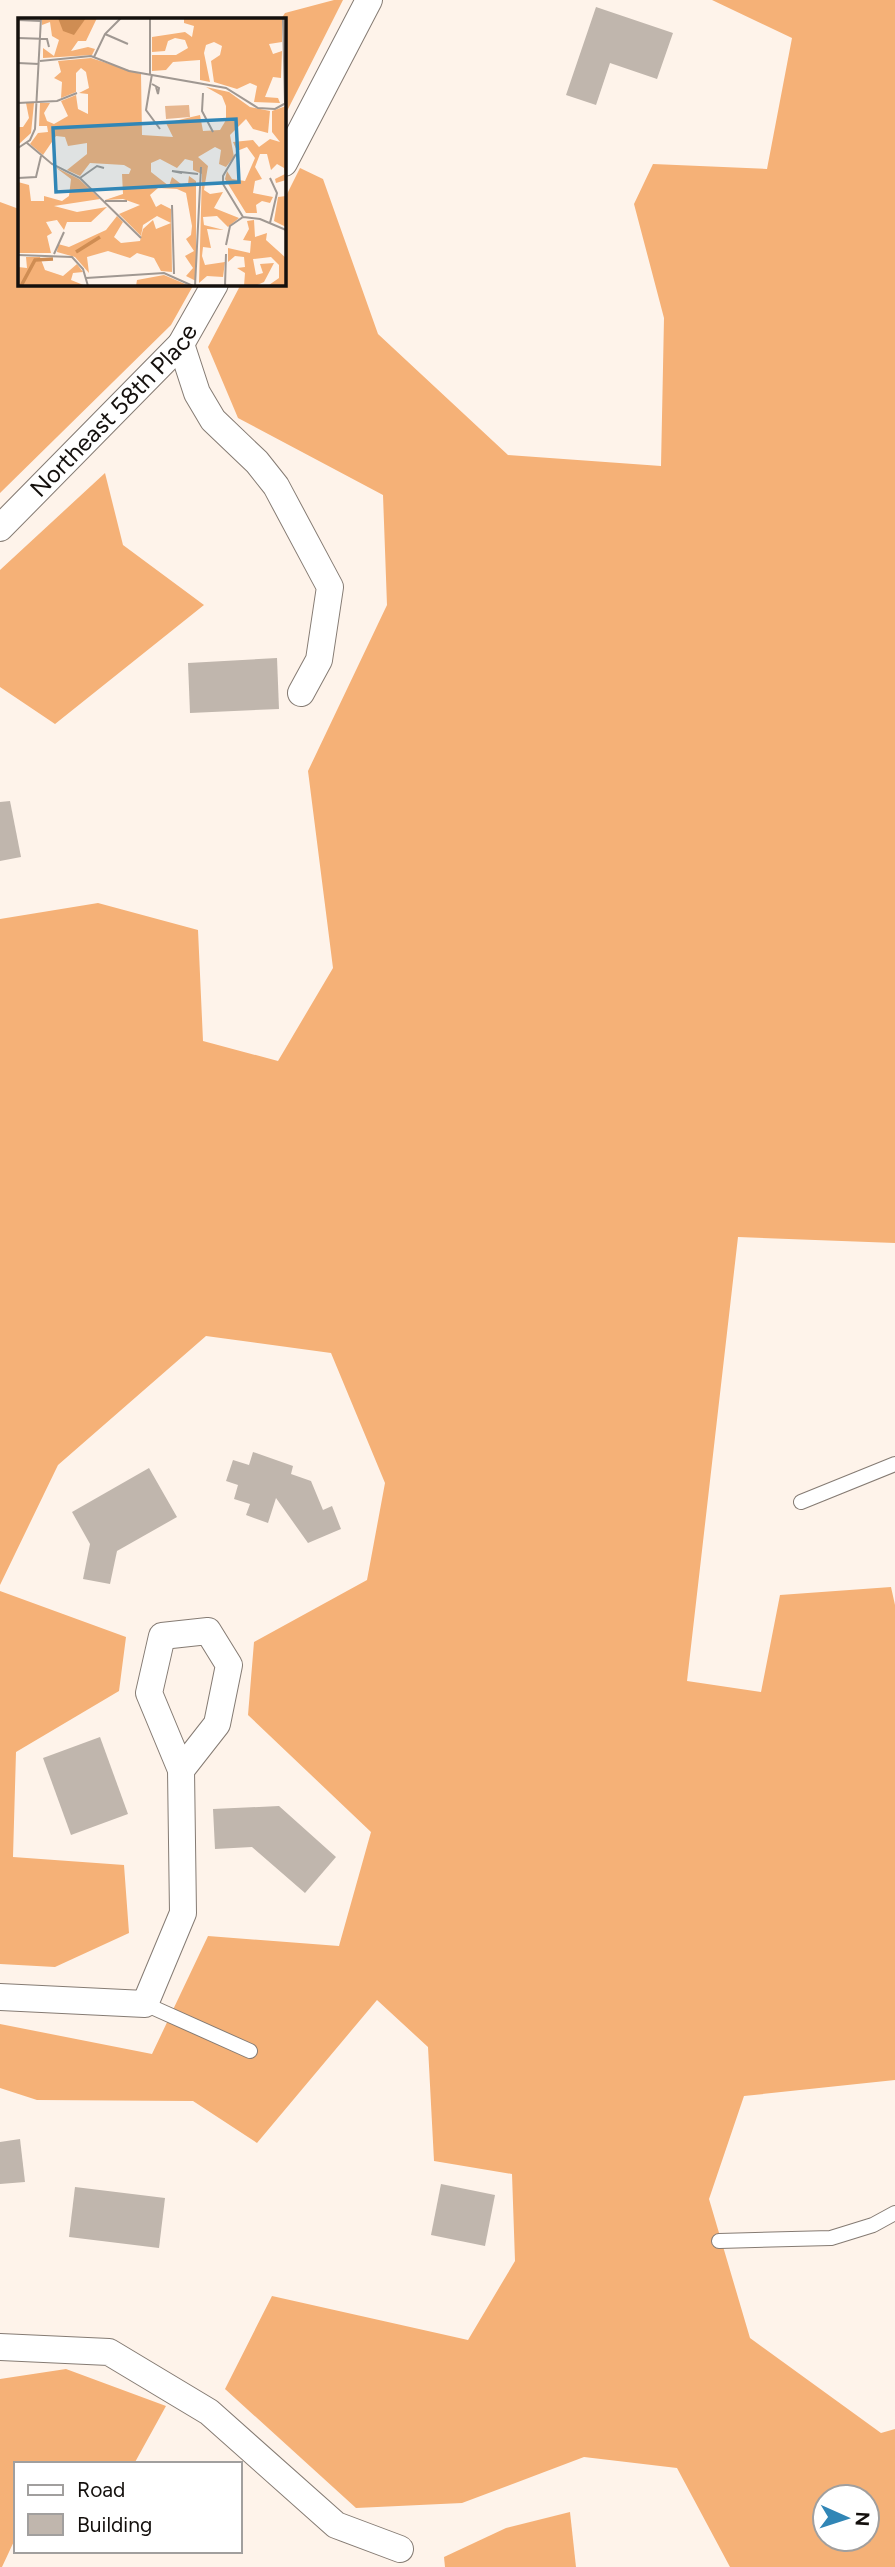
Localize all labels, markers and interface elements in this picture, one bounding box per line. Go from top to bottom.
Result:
inset map [18,18,285,285]
street label: Northeast 58th Place [24,319,203,503]
legend [14,2462,242,2553]
text: Road [77,2477,125,2502]
north arrow [811,2483,881,2553]
text: N [851,2511,874,2527]
text: Building [77,2512,152,2537]

